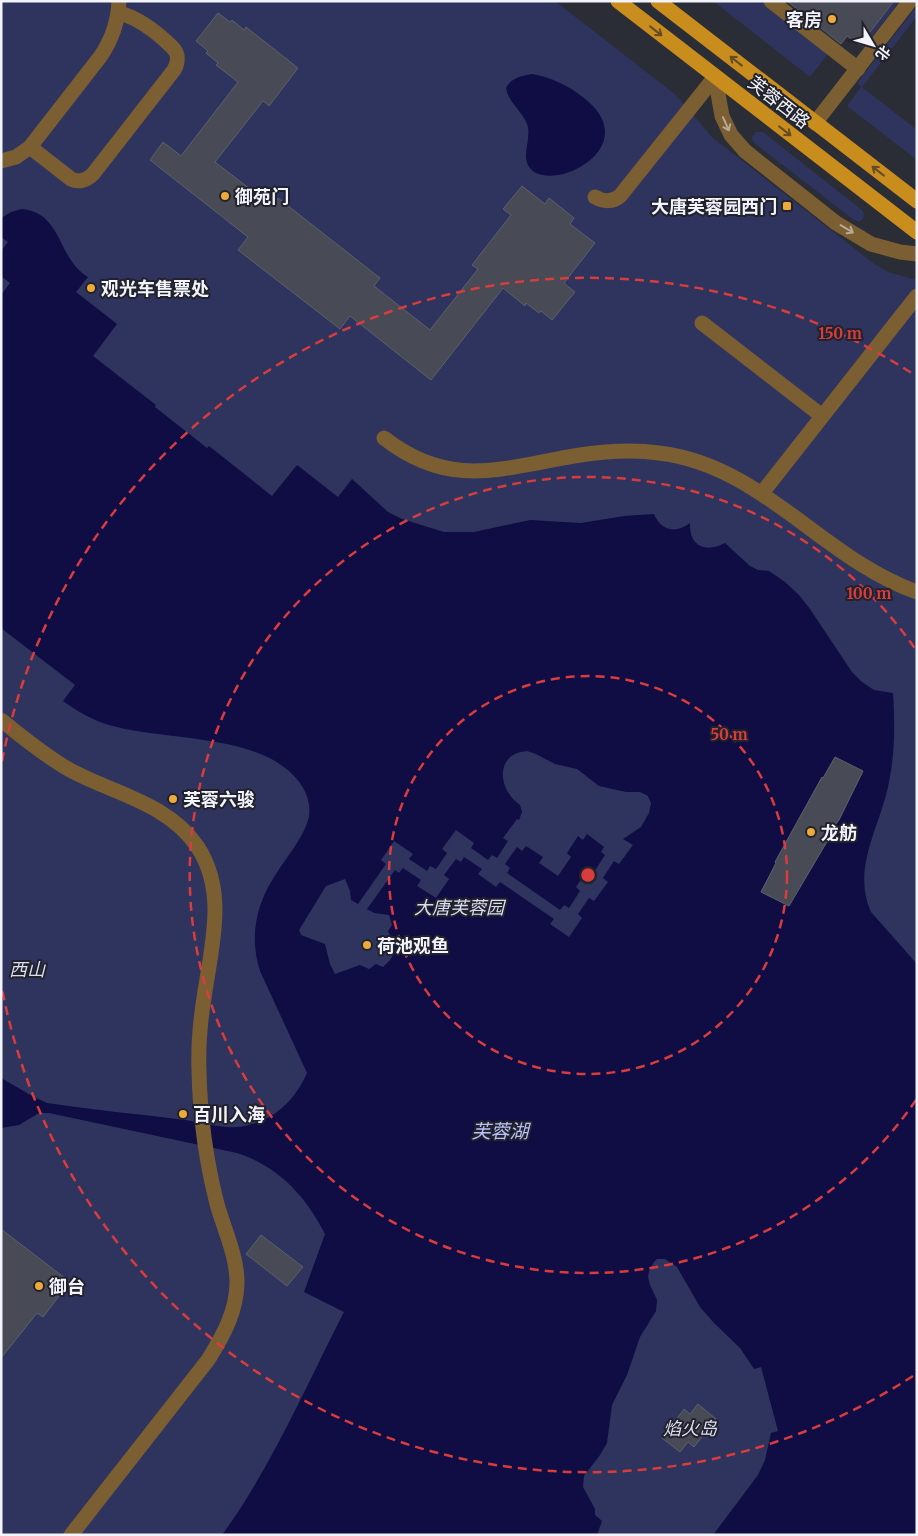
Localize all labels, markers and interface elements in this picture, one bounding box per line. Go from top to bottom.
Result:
place label: 客房 [786,8,822,31]
marker: 客房 [826,13,838,25]
north arrow [848,20,898,70]
one-way arrow [649,26,662,37]
text: 北 [872,42,895,64]
one-way arrow [729,56,743,66]
street label: 芙蓉西路 [744,71,814,133]
one-way arrow [722,116,731,131]
one-way arrow [778,125,791,136]
one-way arrow [872,166,885,177]
place label: 御苑门 [234,185,289,208]
marker: 御苑门 [219,190,231,202]
place label: 大唐芙蓉园西门 [651,195,777,218]
marker: 大唐芙蓉园西门 [781,200,793,212]
one-way arrow [840,225,854,235]
place label: 观光车售票处 [101,277,209,300]
marker: 观光车售票处 [85,282,97,294]
text: 150 m [818,324,862,343]
text: 100 m [847,584,891,603]
text: 50 m [710,725,748,744]
place label: 芙蓉六骏 [183,788,255,811]
marker: 芙蓉六骏 [167,793,179,805]
place label: 龙舫 [821,821,857,844]
marker: 龙舫 [805,826,817,838]
centre of rings [579,866,597,884]
park label: 大唐芙蓉园 [414,896,507,919]
place label: 荷池观鱼 [377,934,449,957]
marker: 荷池观鱼 [361,939,373,951]
park label: 西山 [9,958,46,981]
place label: 百川入海 [193,1103,265,1126]
marker: 百川入海 [177,1108,189,1120]
water label: 芙蓉湖 [471,1119,531,1143]
place label: 御台 [48,1275,85,1298]
marker: 御台 [33,1280,45,1292]
park label: 焰火岛 [663,1417,718,1440]

